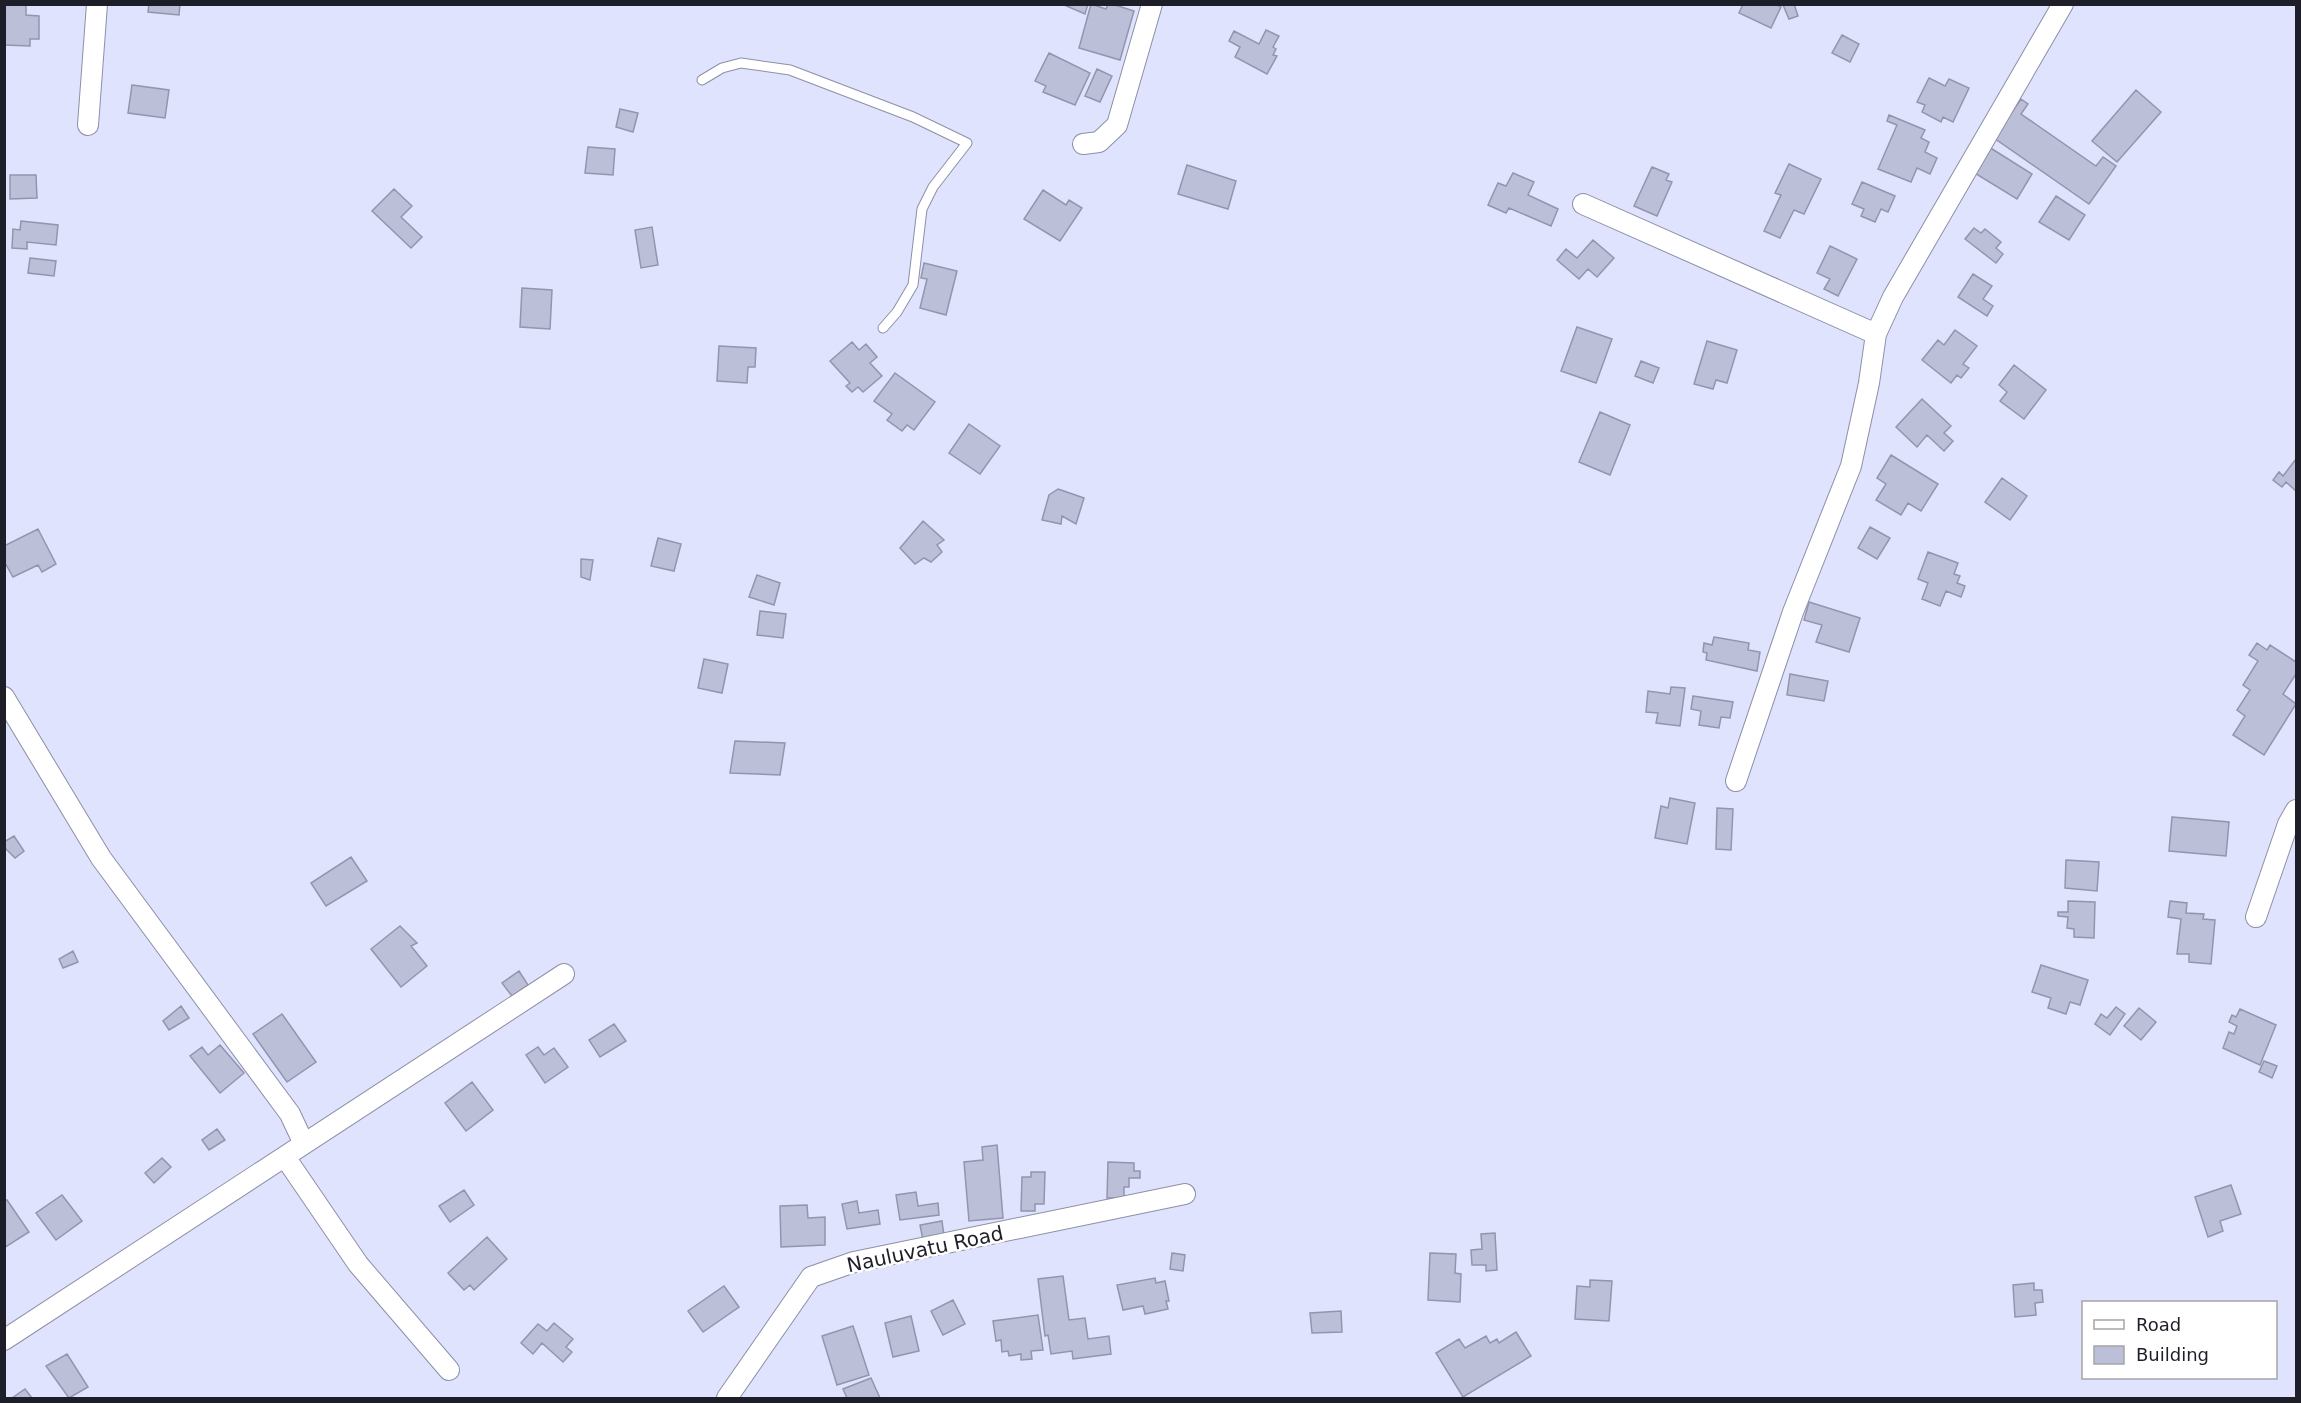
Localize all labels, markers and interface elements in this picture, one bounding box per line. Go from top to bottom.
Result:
street label: Nauluvatu Road [845,1221,1005,1277]
legend [2082,1301,2277,1379]
text: Road [2136,1314,2181,1335]
text: Building [2136,1344,2209,1365]

